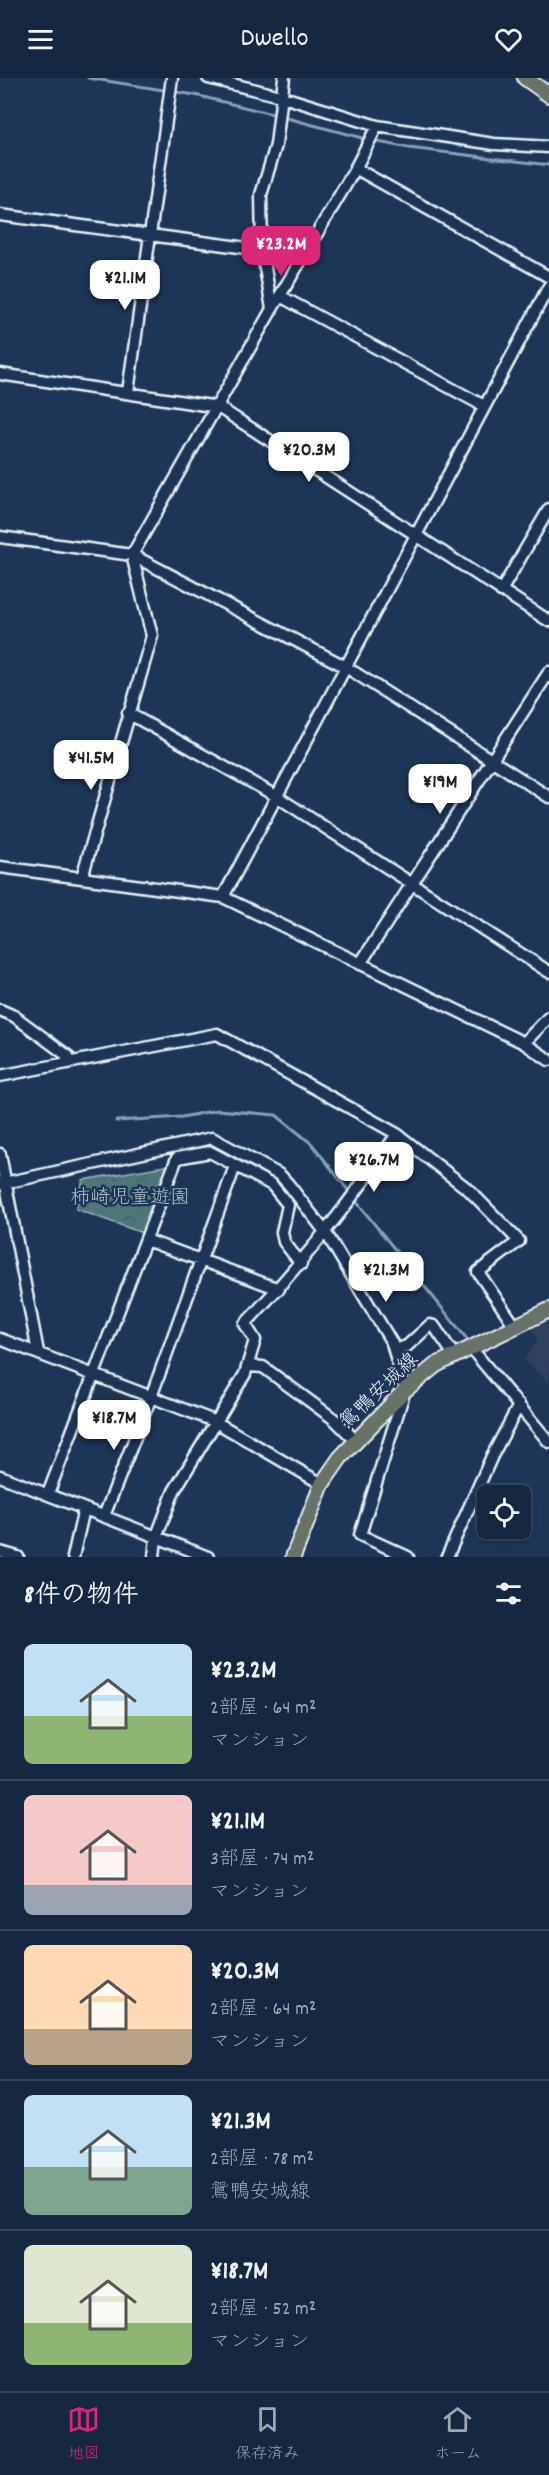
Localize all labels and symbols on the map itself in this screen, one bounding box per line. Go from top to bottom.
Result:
pin: ¥23.2M [232,226,330,277]
pin: ¥21.1M [76,260,174,311]
pin: ¥20.3M [260,432,358,483]
pin: ¥41.5M [42,740,140,791]
pin: ¥19M [404,764,476,815]
pin: ¥26.7M [325,1142,423,1193]
park label: 柿崎児童遊園 [70,1185,190,1213]
pin: ¥21.3M [337,1252,435,1303]
street label: 鴛鴨安城線 [334,1347,426,1437]
pin: ¥18.7M [65,1400,163,1451]

